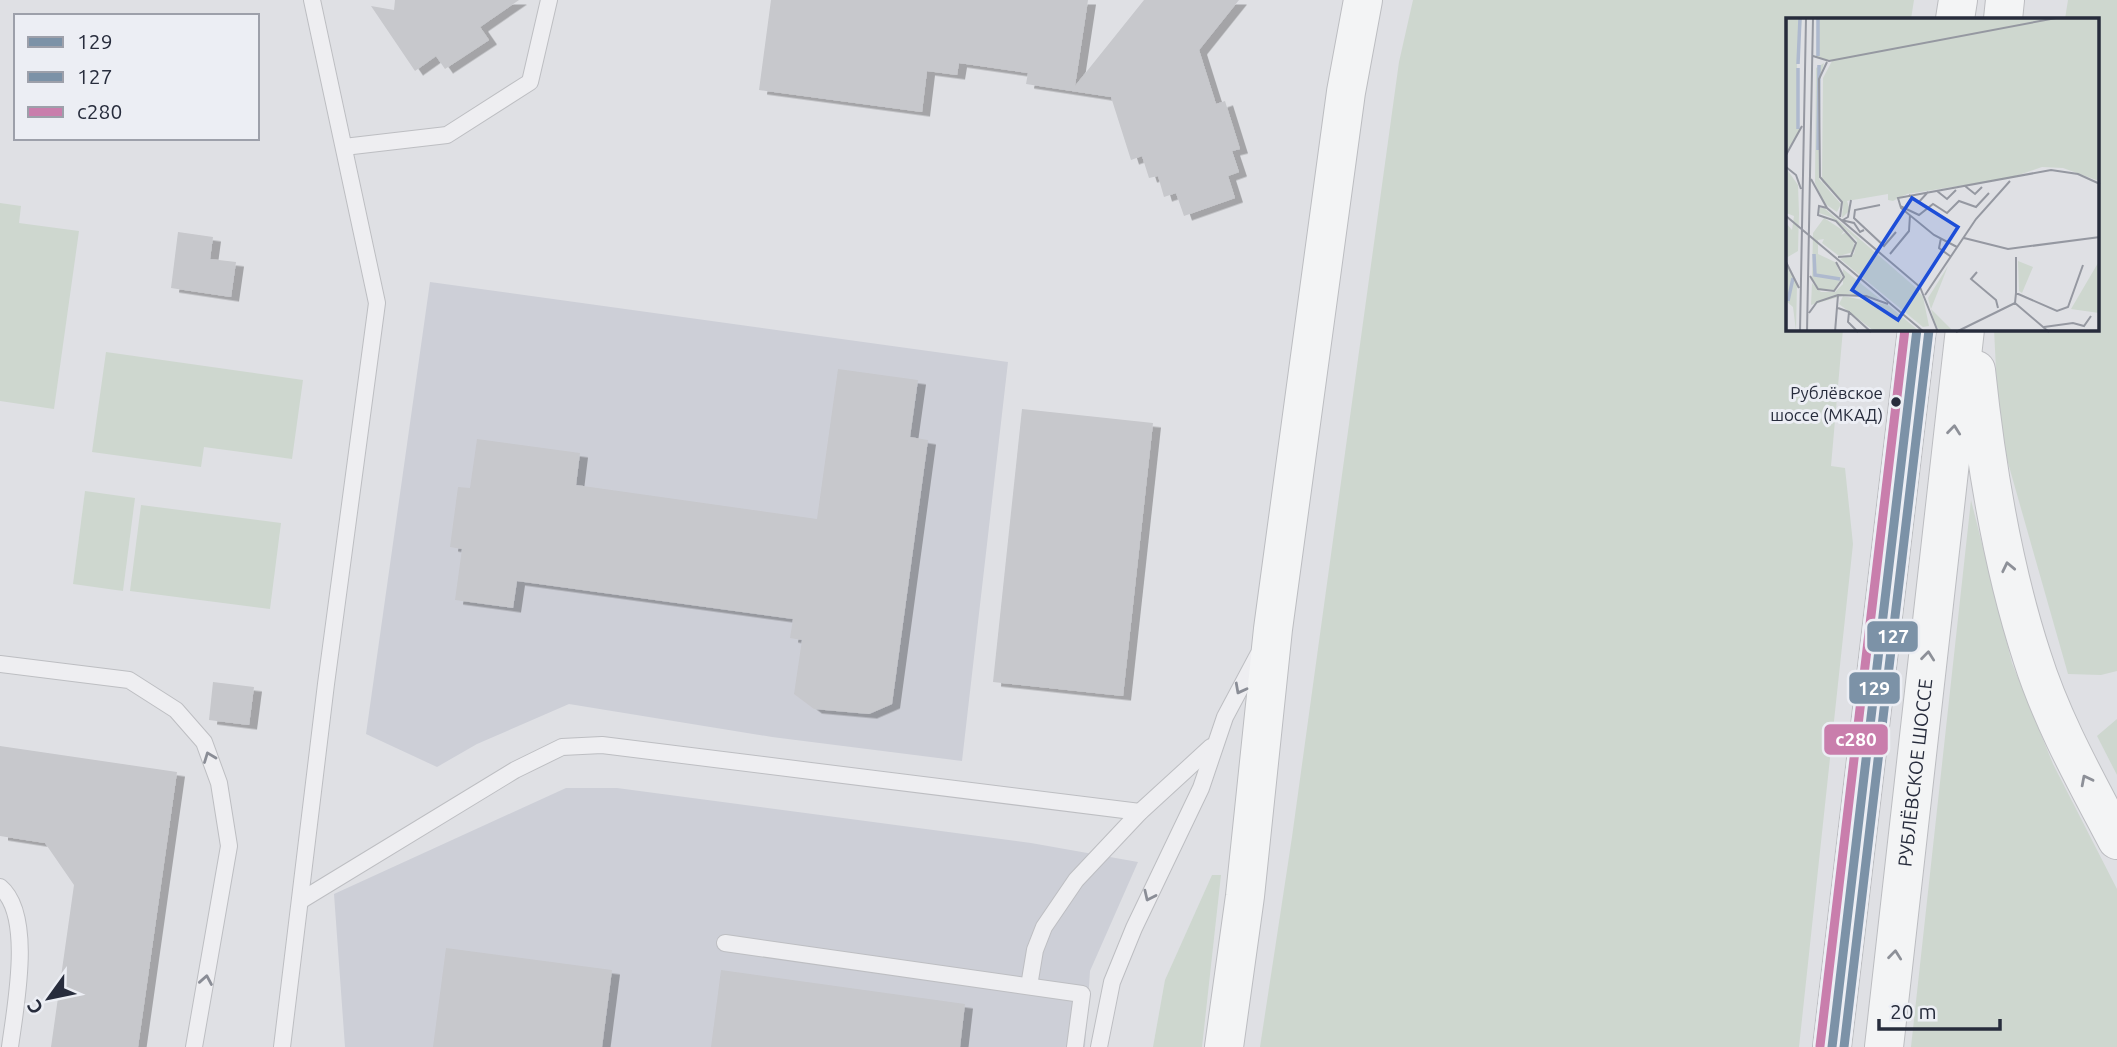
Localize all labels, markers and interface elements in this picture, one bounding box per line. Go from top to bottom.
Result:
legend [14,14,259,140]
inset map [1786,18,2100,331]
text: 129 [77,29,113,53]
text: 127 [77,64,113,88]
text: с280 [77,99,122,123]
place label: Рублёвское шоссе (МКАД) [1770,383,1883,425]
marker: Рублёвское шоссе (МКАД) [1889,395,1903,409]
one-way arrow [1946,424,1961,435]
one-way arrow [2002,561,2017,573]
line badge: 127 [1866,620,1919,653]
text: 127 [1877,625,1909,647]
one-way arrow [1921,650,1936,662]
line badge: 129 [1848,671,1901,705]
text: 129 [1858,677,1890,699]
street label: РУБЛЁВСКОЕ ШОССЕ [1893,677,1936,868]
one-way arrow [1235,681,1248,694]
line badge: с280 [1823,723,1889,756]
text: с280 [1835,728,1877,750]
one-way arrow [204,751,218,763]
one-way arrow [2080,775,2094,787]
one-way arrow [1143,889,1157,902]
one-way arrow [1887,949,1902,961]
north arrow [14,963,84,1033]
one-way arrow [198,974,213,986]
scale bar [1879,988,2000,1032]
text: С [22,996,47,1018]
text: 20 m [1890,999,1937,1023]

